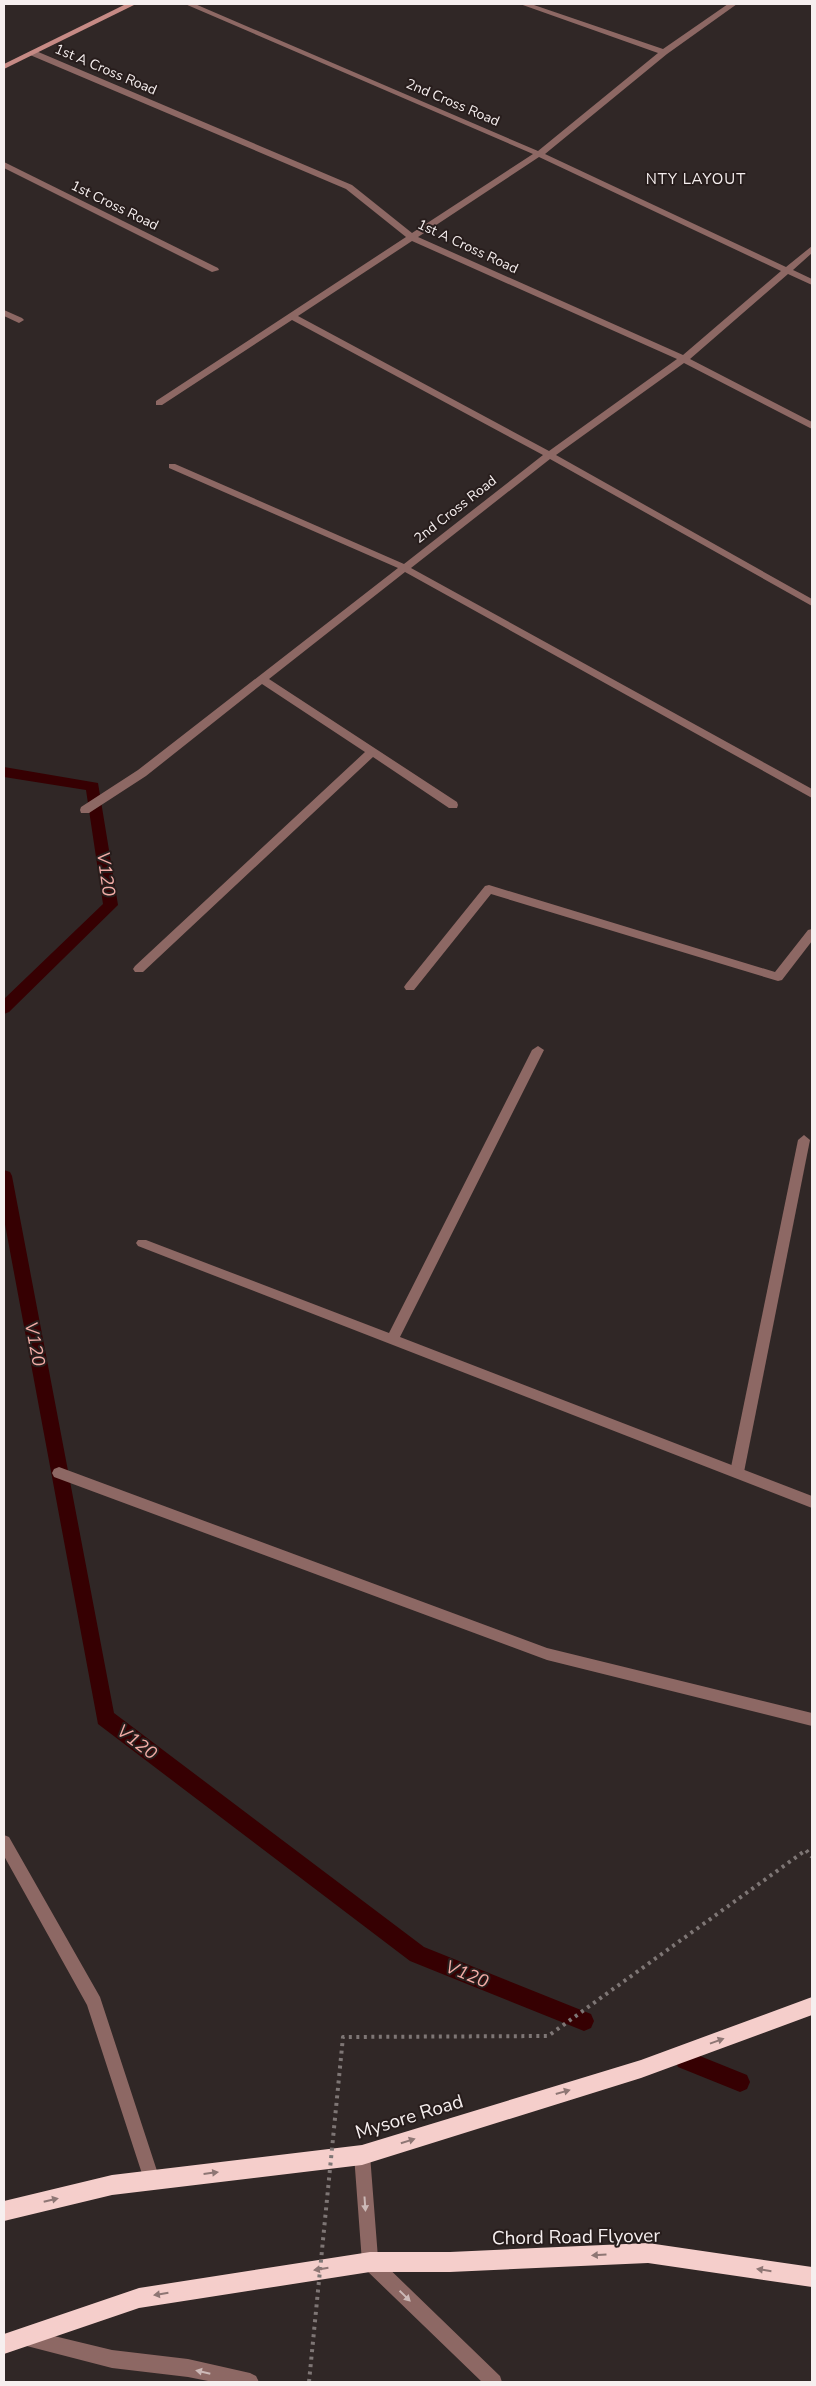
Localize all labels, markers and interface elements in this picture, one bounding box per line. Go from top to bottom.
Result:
street label: 1st A Cross Road [52,39,160,100]
street label: 2nd Cross Road [403,74,502,131]
district label: NTY LAYOUT [646,169,746,189]
street label: 1st Cross Road [68,176,162,235]
street label: 1st A Cross Road [414,215,521,278]
street label: 2nd Cross Road [410,471,501,548]
water label: V120 [91,850,121,898]
water label: V120 [19,1320,51,1368]
water label: V120 [112,1719,162,1765]
water label: V120 [442,1954,492,1994]
one-way arrow [710,2037,725,2044]
one-way arrow [556,2087,571,2095]
street label: Mysore Road [352,2088,466,2146]
one-way arrow [401,2136,416,2144]
one-way arrow [204,2169,220,2177]
one-way arrow [44,2196,59,2204]
one-way arrow [362,2196,370,2212]
street label: Chord Road Flyover [492,2223,661,2251]
one-way arrow [591,2252,607,2260]
one-way arrow [313,2266,329,2274]
one-way arrow [756,2266,772,2274]
one-way arrow [398,2290,410,2302]
one-way arrow [153,2291,169,2299]
one-way arrow [194,2367,210,2375]

